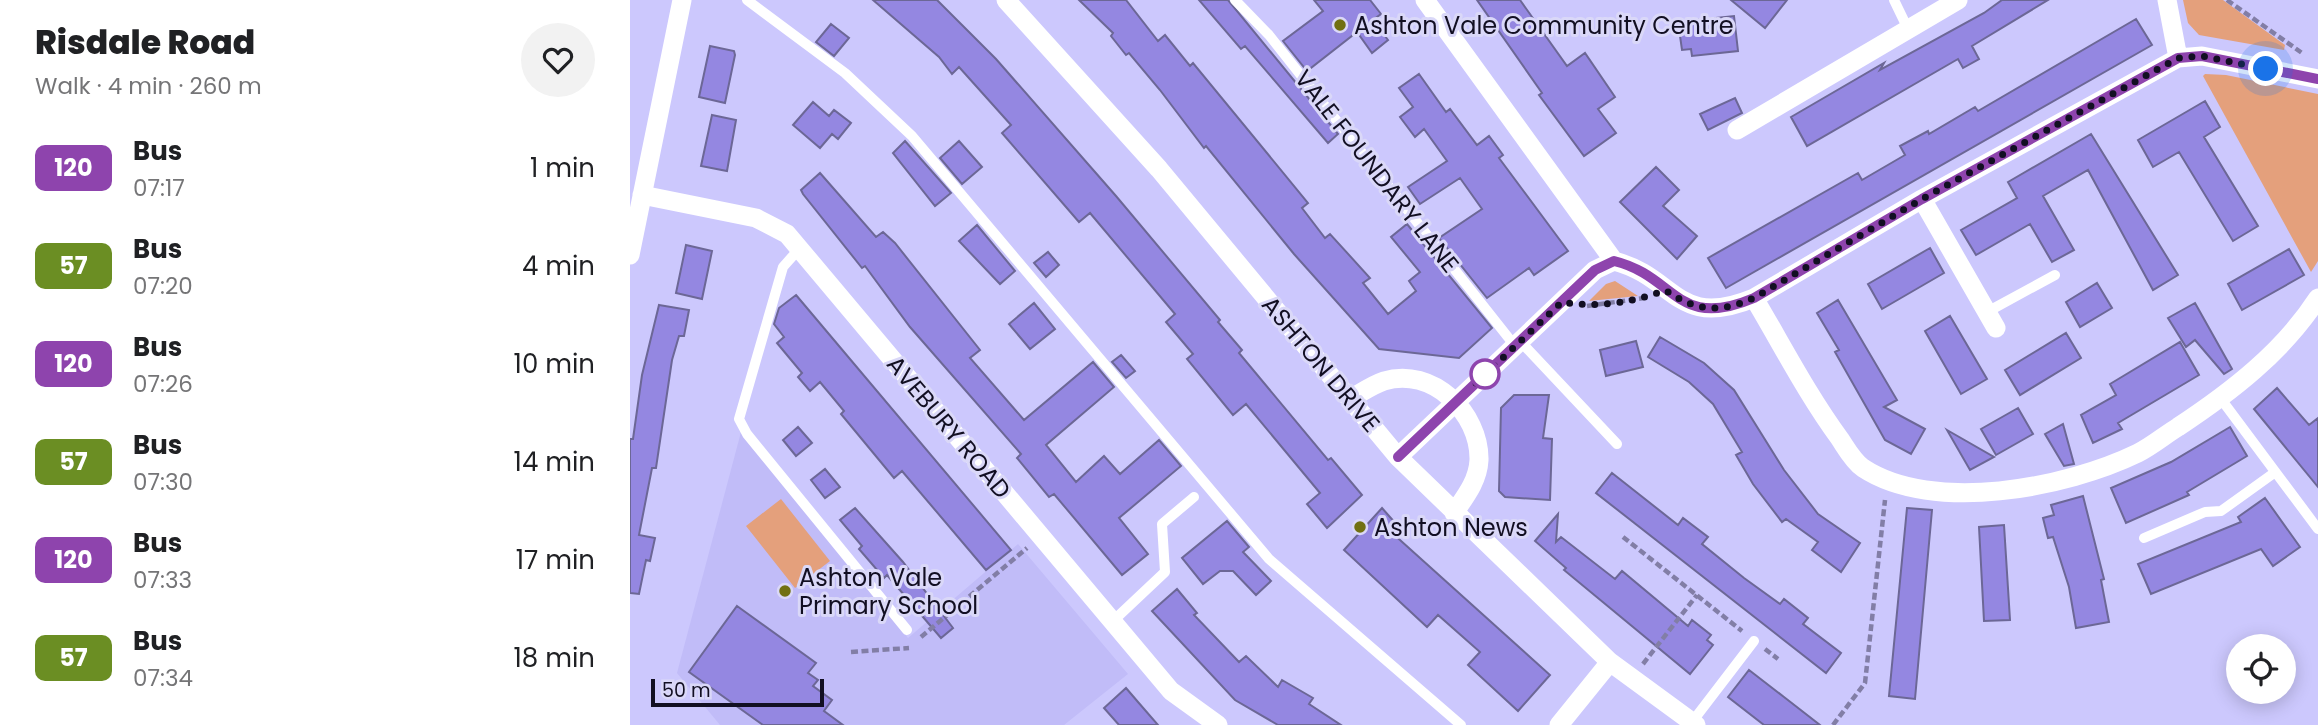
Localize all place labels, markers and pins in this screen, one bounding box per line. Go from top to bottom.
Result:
place label: Ashton Vale Community Centre [1354,9,1734,42]
marker: Ashton Vale Community Centre [1332,17,1348,33]
unlabelled marker [1470,359,1500,389]
place label: Ashton News [1374,511,1528,544]
marker: Ashton News [1352,519,1368,535]
place label: Ashton Vale Primary School [799,561,978,622]
marker: Ashton Vale Primary School [777,583,793,599]

